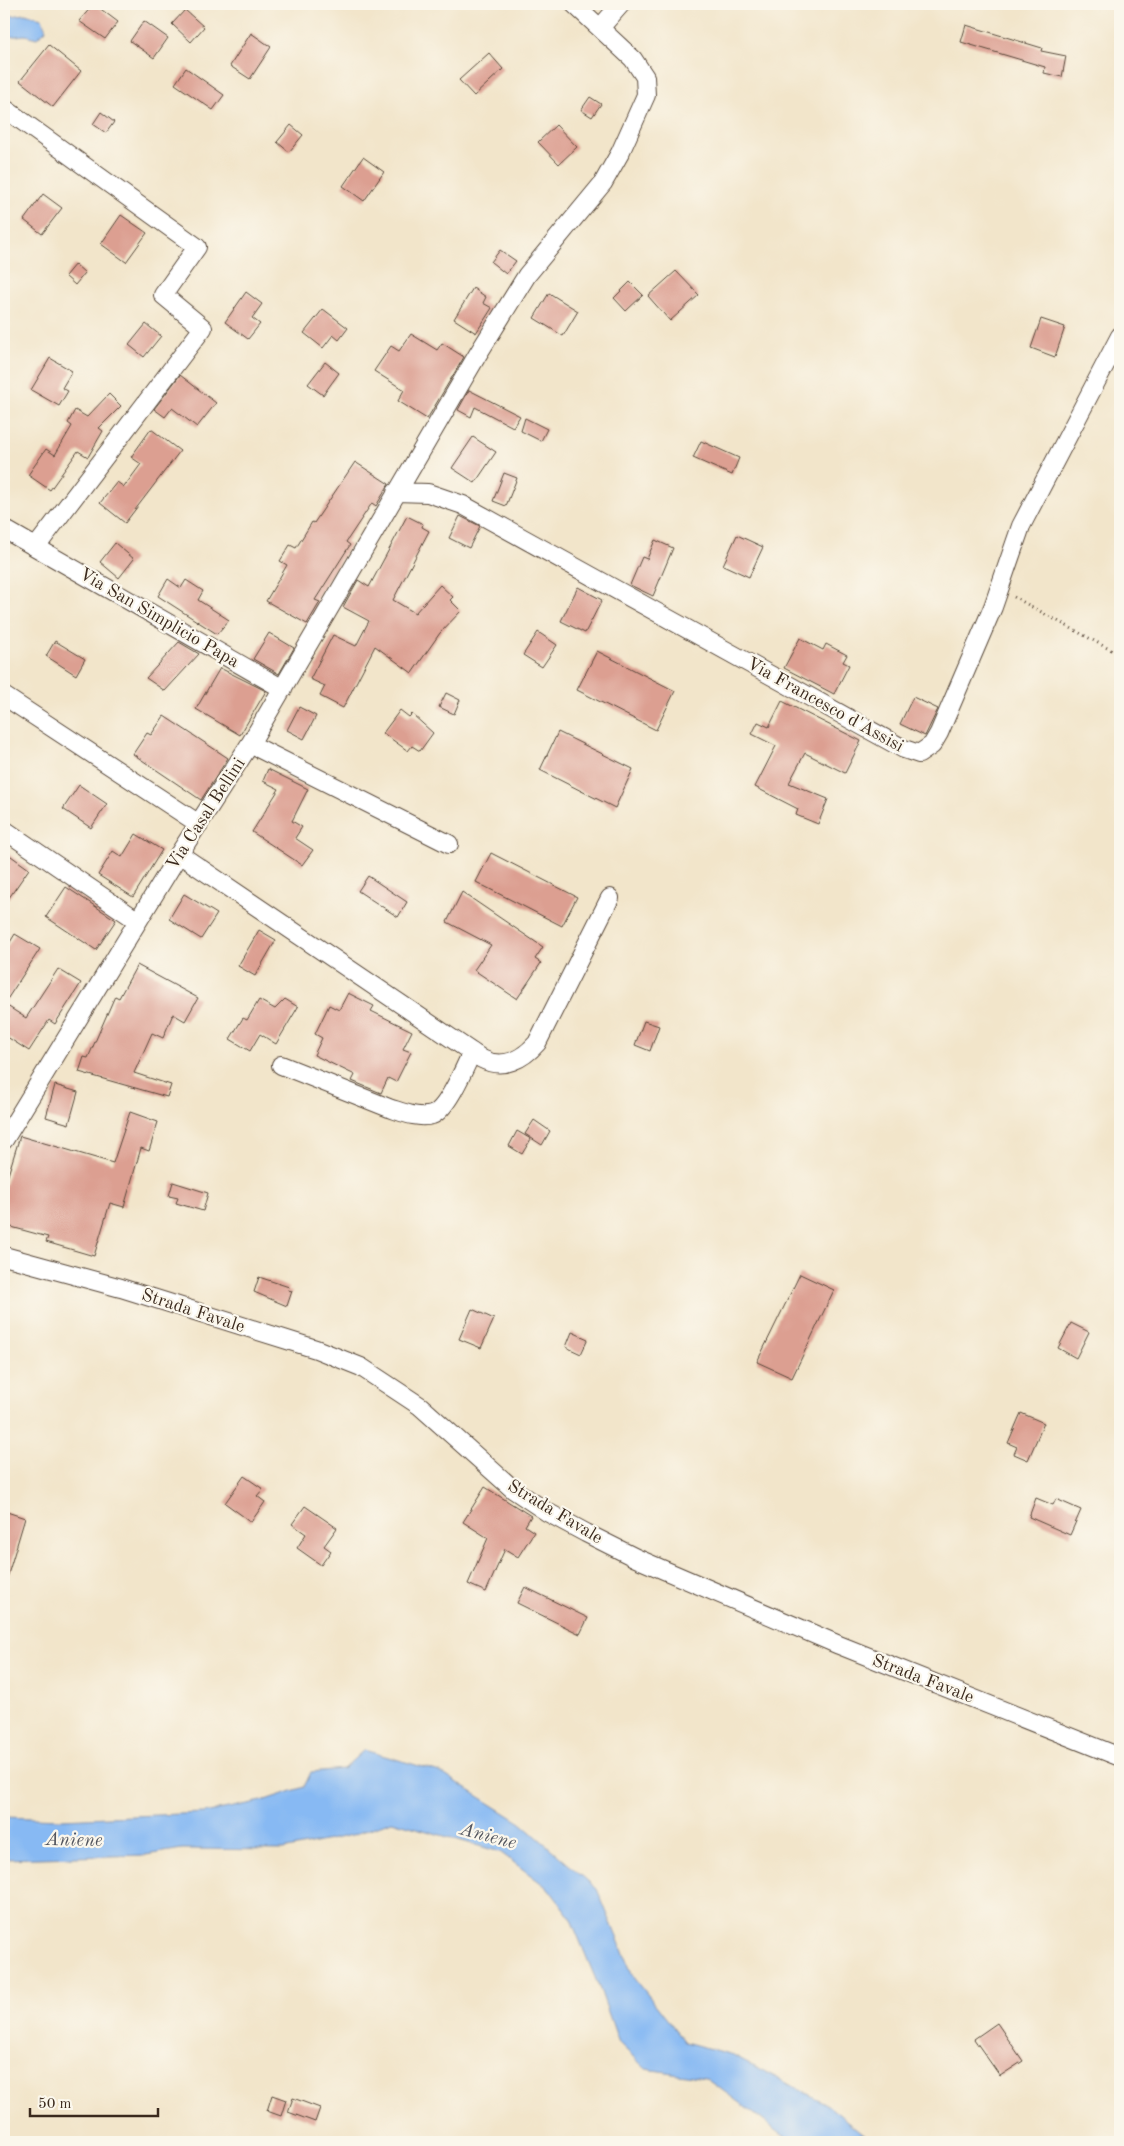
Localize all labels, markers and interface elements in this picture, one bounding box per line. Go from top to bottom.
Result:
street label: Via San Simplicio Papa [76,565,242,671]
street label: Via Francesco d'Assisi [743,654,907,756]
street label: Via Casal Bellini [163,755,249,873]
street label: Strada Favale [139,1286,247,1336]
street label: Strada Favale [504,1477,606,1547]
street label: Strada Favale [870,1651,976,1707]
water label: Aniene [457,1820,518,1854]
water label: Aniene [44,1831,103,1851]
scale bar [30,2086,158,2118]
text: 50 m [38,2097,72,2112]

